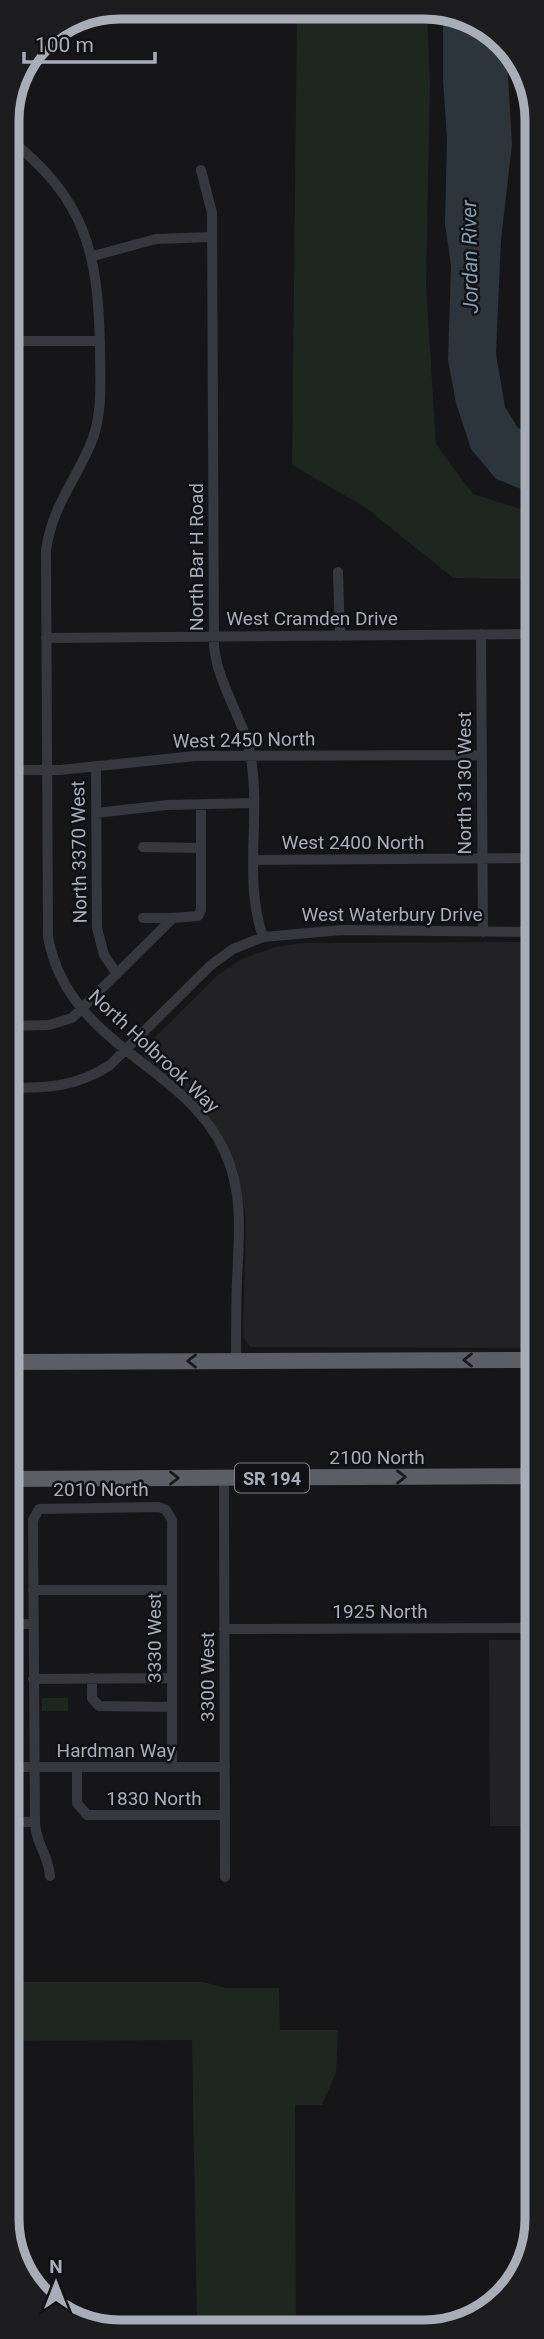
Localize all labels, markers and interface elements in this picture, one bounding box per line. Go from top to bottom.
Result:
scale bar [24,21,156,65]
text: 100 m [35,33,94,57]
water label: Jordan River [457,199,483,314]
street label: North Bar H Road [185,483,208,631]
street label: West Cramden Drive [226,607,398,630]
street label: North 3130 West [453,712,476,854]
street label: West 2450 North [172,727,316,753]
street label: North 3370 West [66,780,92,924]
street label: West 2400 North [282,831,424,854]
street label: West Waterbury Drive [301,903,483,926]
street label: North Holbrook Way [84,984,224,1118]
one-way arrow [462,1352,473,1368]
one-way arrow [186,1353,196,1369]
street label: 2100 North [329,1446,425,1469]
road number: SR 194 [235,1464,309,1492]
one-way arrow [397,1469,407,1485]
one-way arrow [169,1470,180,1486]
street label: 2010 North [53,1478,149,1501]
street label: 3330 West [143,1593,166,1683]
street label: 1925 North [332,1600,428,1623]
street label: 3300 West [196,1632,219,1722]
street label: Hardman Way [57,1739,175,1762]
street label: 1830 North [106,1787,202,1810]
north arrow [21,2248,91,2318]
text: N [49,2255,63,2278]

